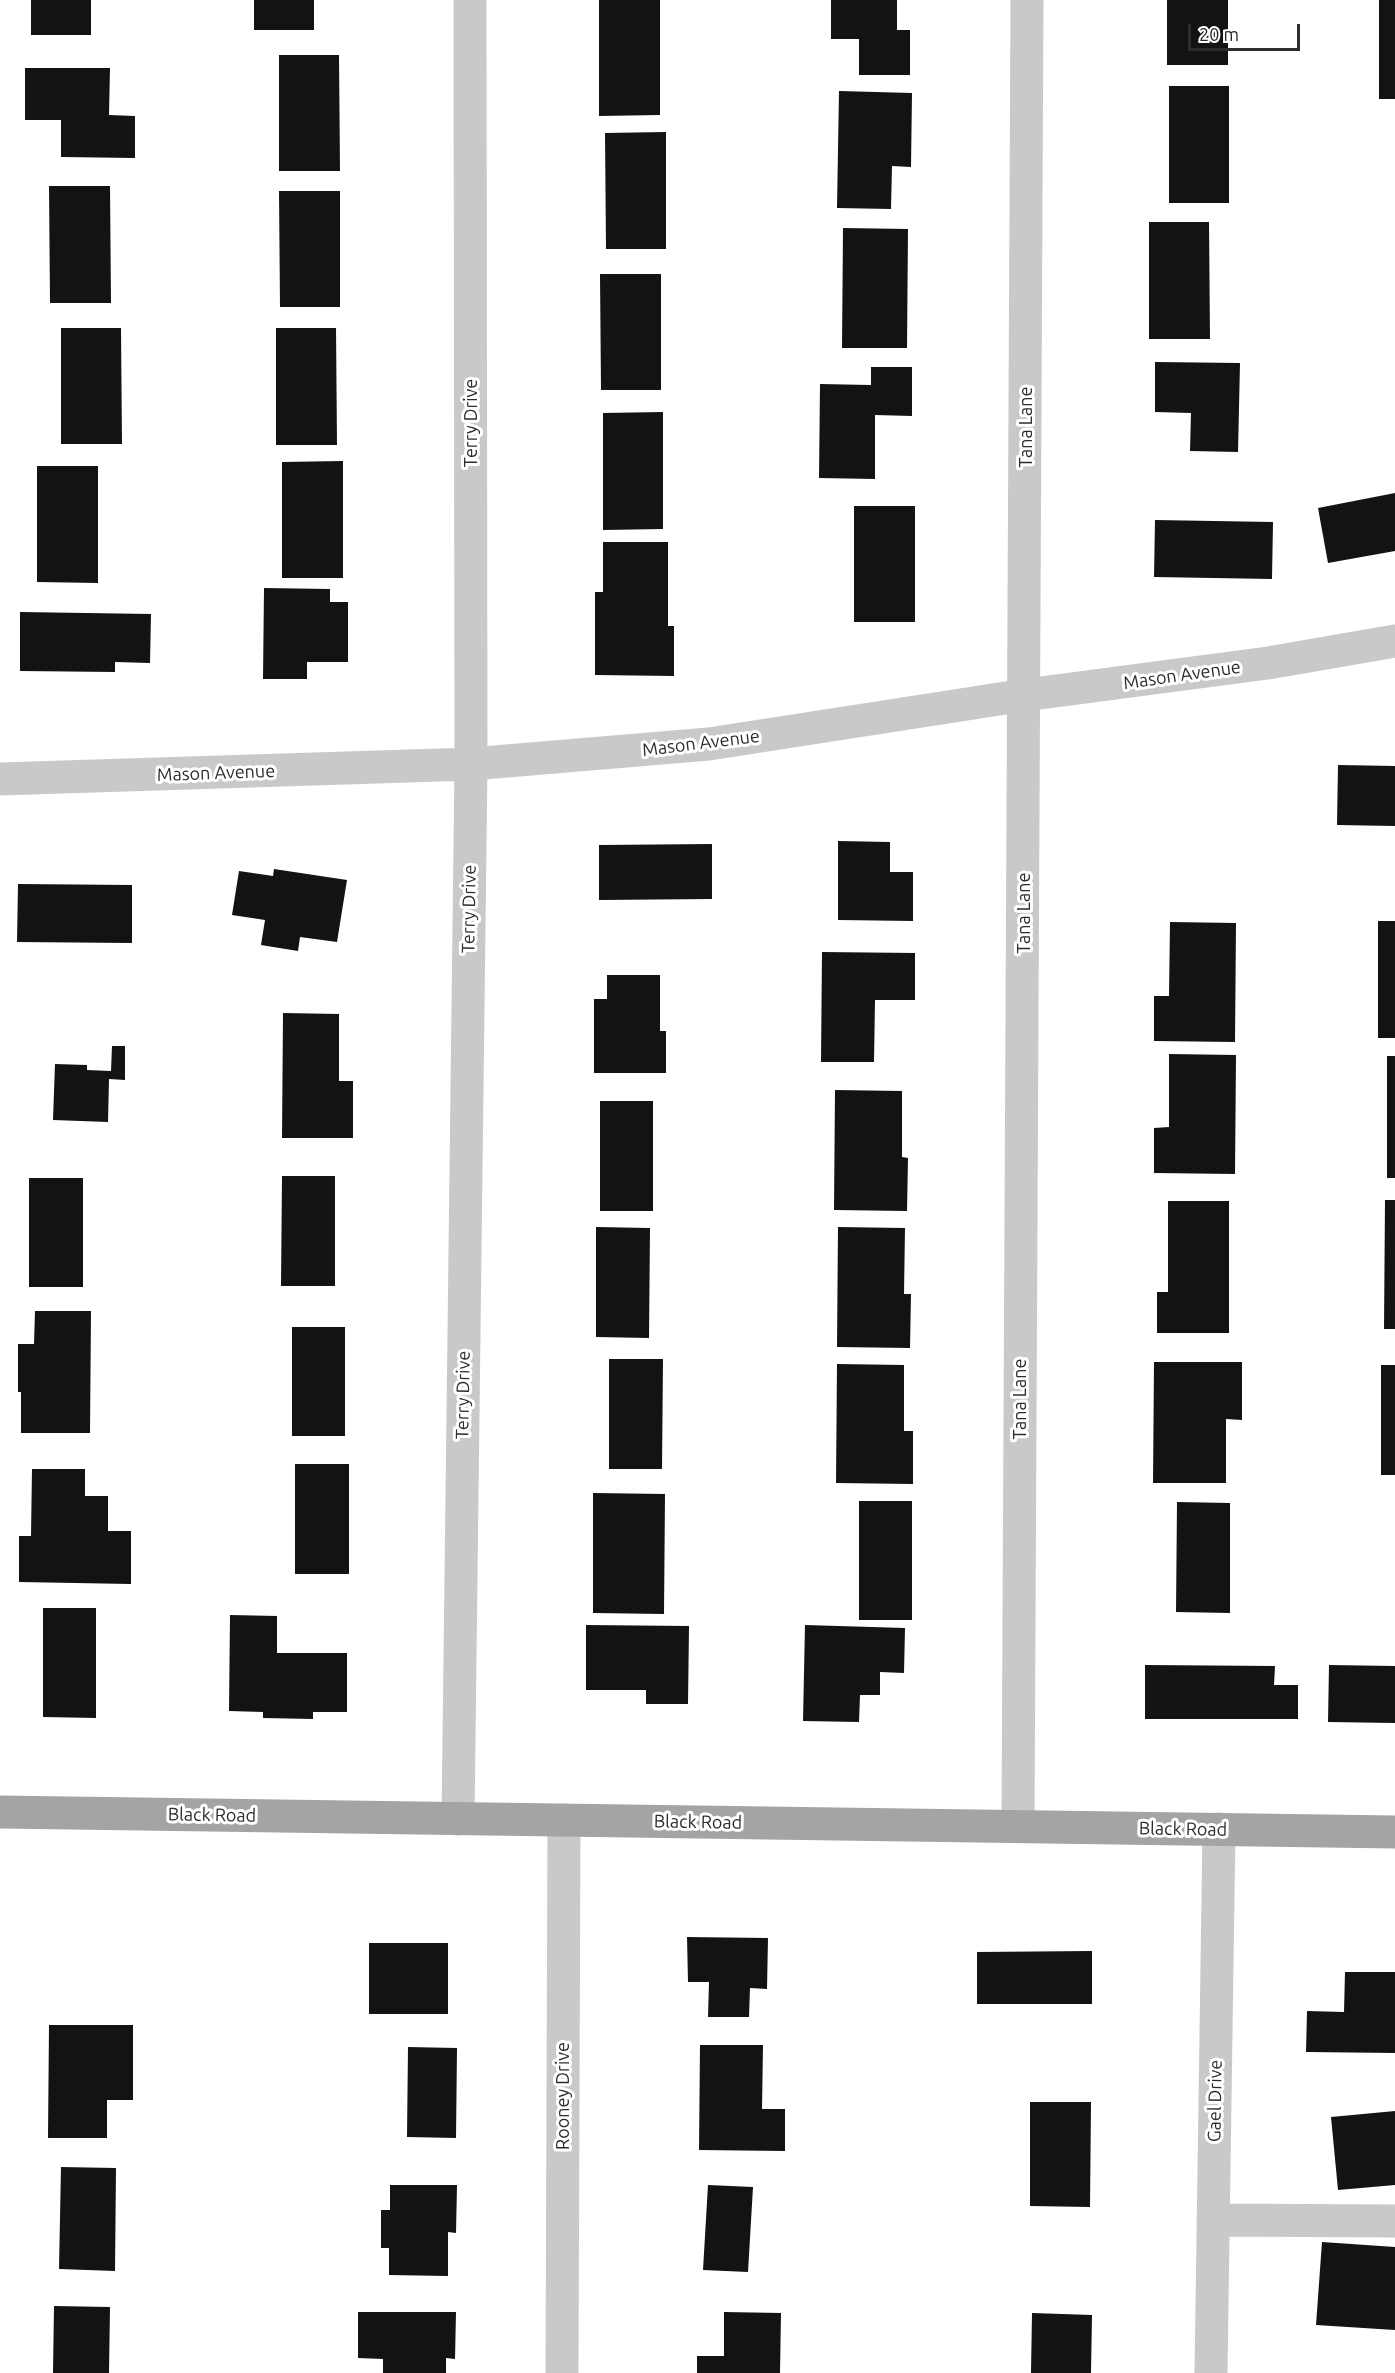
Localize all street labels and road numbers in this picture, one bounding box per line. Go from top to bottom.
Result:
street label: Terry Drive [460,379,482,467]
street label: Tana Lane [1015,387,1037,467]
street label: Mason Avenue [1122,656,1242,694]
street label: Mason Avenue [641,725,761,761]
street label: Mason Avenue [157,760,275,786]
street label: Terry Drive [457,865,481,953]
street label: Tana Lane [1013,873,1035,953]
street label: Terry Drive [451,1351,475,1439]
street label: Tana Lane [1009,1359,1031,1439]
street label: Black Road [168,1803,256,1827]
street label: Black Road [654,1810,742,1834]
street label: Black Road [1139,1817,1227,1841]
street label: Rooney Drive [552,2042,574,2150]
street label: Gael Drive [1203,2060,1227,2142]

